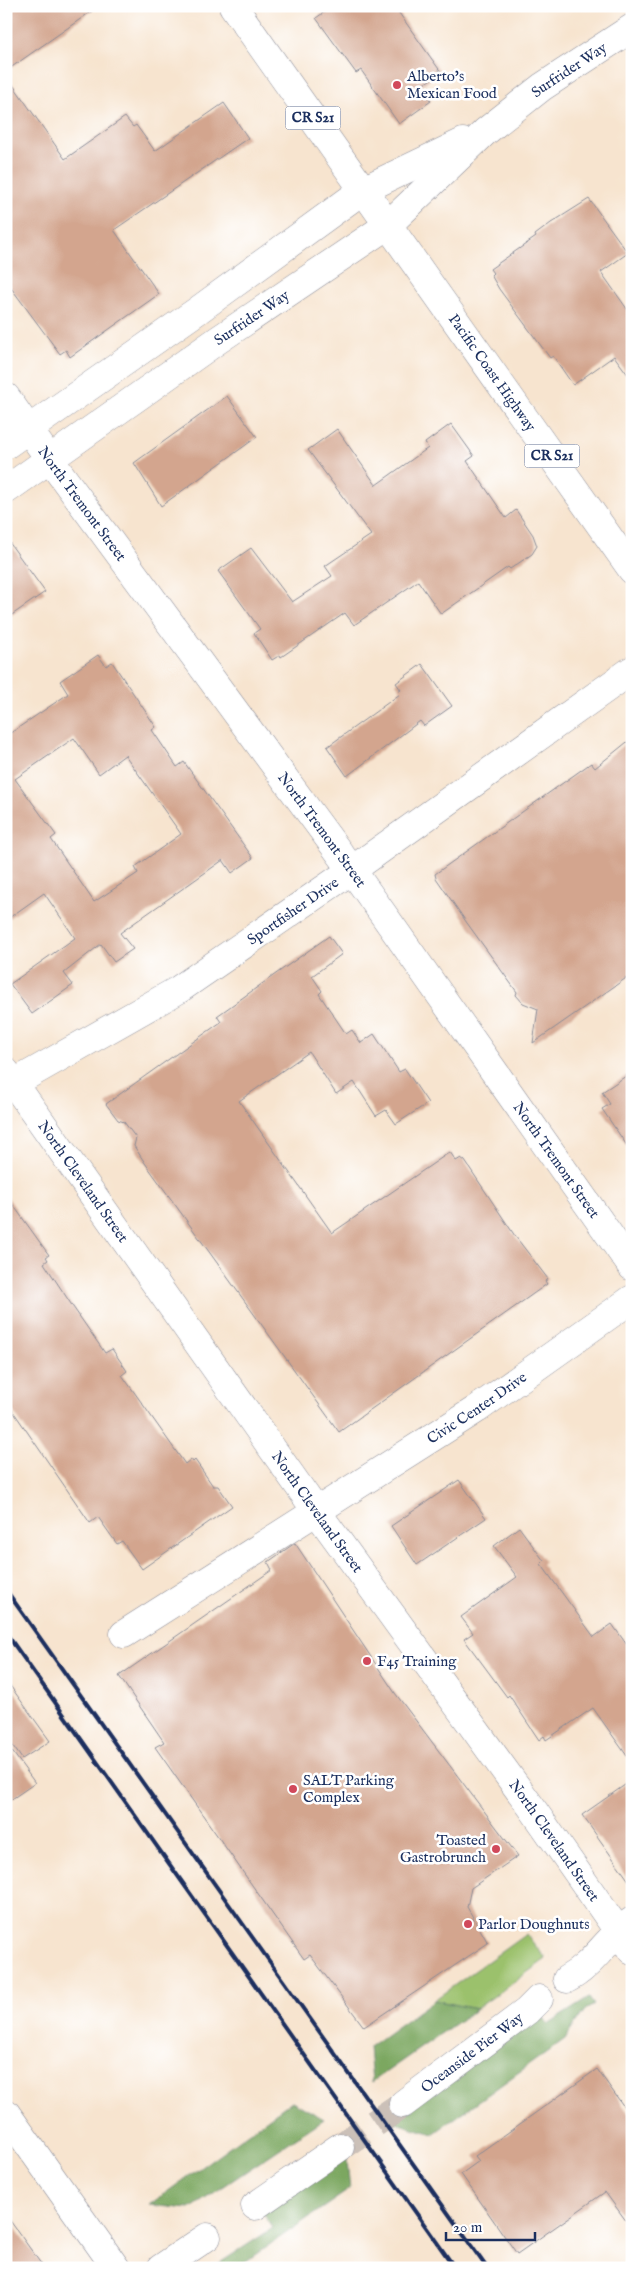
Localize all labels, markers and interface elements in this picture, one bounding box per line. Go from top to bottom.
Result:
street label: Surfrider Way [527,37,611,101]
place label: Alberto's Mexican Food [406,67,498,103]
marker: Alberto's Mexican Food [391,79,403,91]
road number: CR S21 [286,106,340,130]
street label: Surfrider Way [210,285,293,350]
street label: Pacific Coast Highway [444,310,541,435]
street label: North Tremont Street [34,442,131,565]
road number: CR S21 [524,444,580,468]
street label: North Tremont Street [274,768,371,891]
street label: Sportfisher Drive [243,873,342,949]
street label: North Tremont Street [509,1098,604,1222]
street label: North Cleveland Street [34,1117,133,1246]
street label: Civic Center Drive [423,1367,530,1448]
street label: North Cleveland Street [268,1448,367,1576]
place label: F45 Training [377,1652,457,1671]
marker: F45 Training [361,1655,373,1667]
place label: SALT Parking Complex [303,1771,395,1807]
street label: North Cleveland Street [505,1776,604,1905]
marker: SALT Parking Complex [287,1783,299,1795]
place label: Toasted Gastrobrunch [400,1831,487,1867]
marker: Toasted Gastrobrunch [490,1843,502,1855]
place label: Parlor Doughnuts [478,1915,589,1934]
marker: Parlor Doughnuts [462,1918,474,1930]
street label: Oceanside Pier Way [417,2008,527,2097]
scale bar [446,2209,534,2241]
text: 20 m [453,2218,483,2237]

